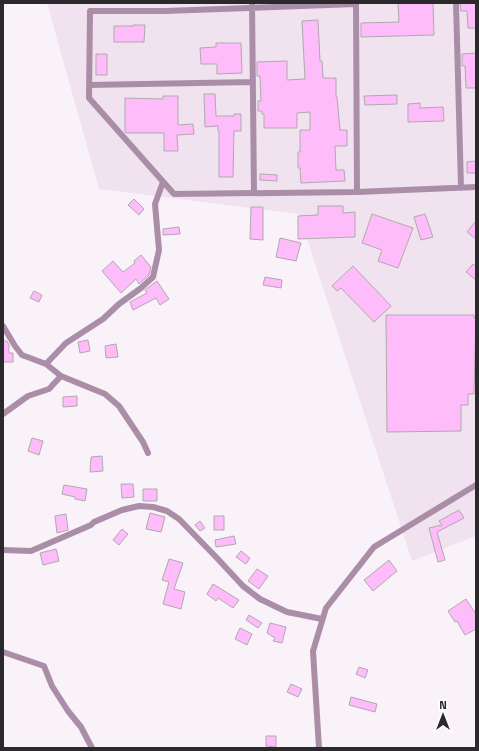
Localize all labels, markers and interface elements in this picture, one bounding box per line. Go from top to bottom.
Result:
north arrow [423,695,463,735]
text: N [439,697,447,713]

